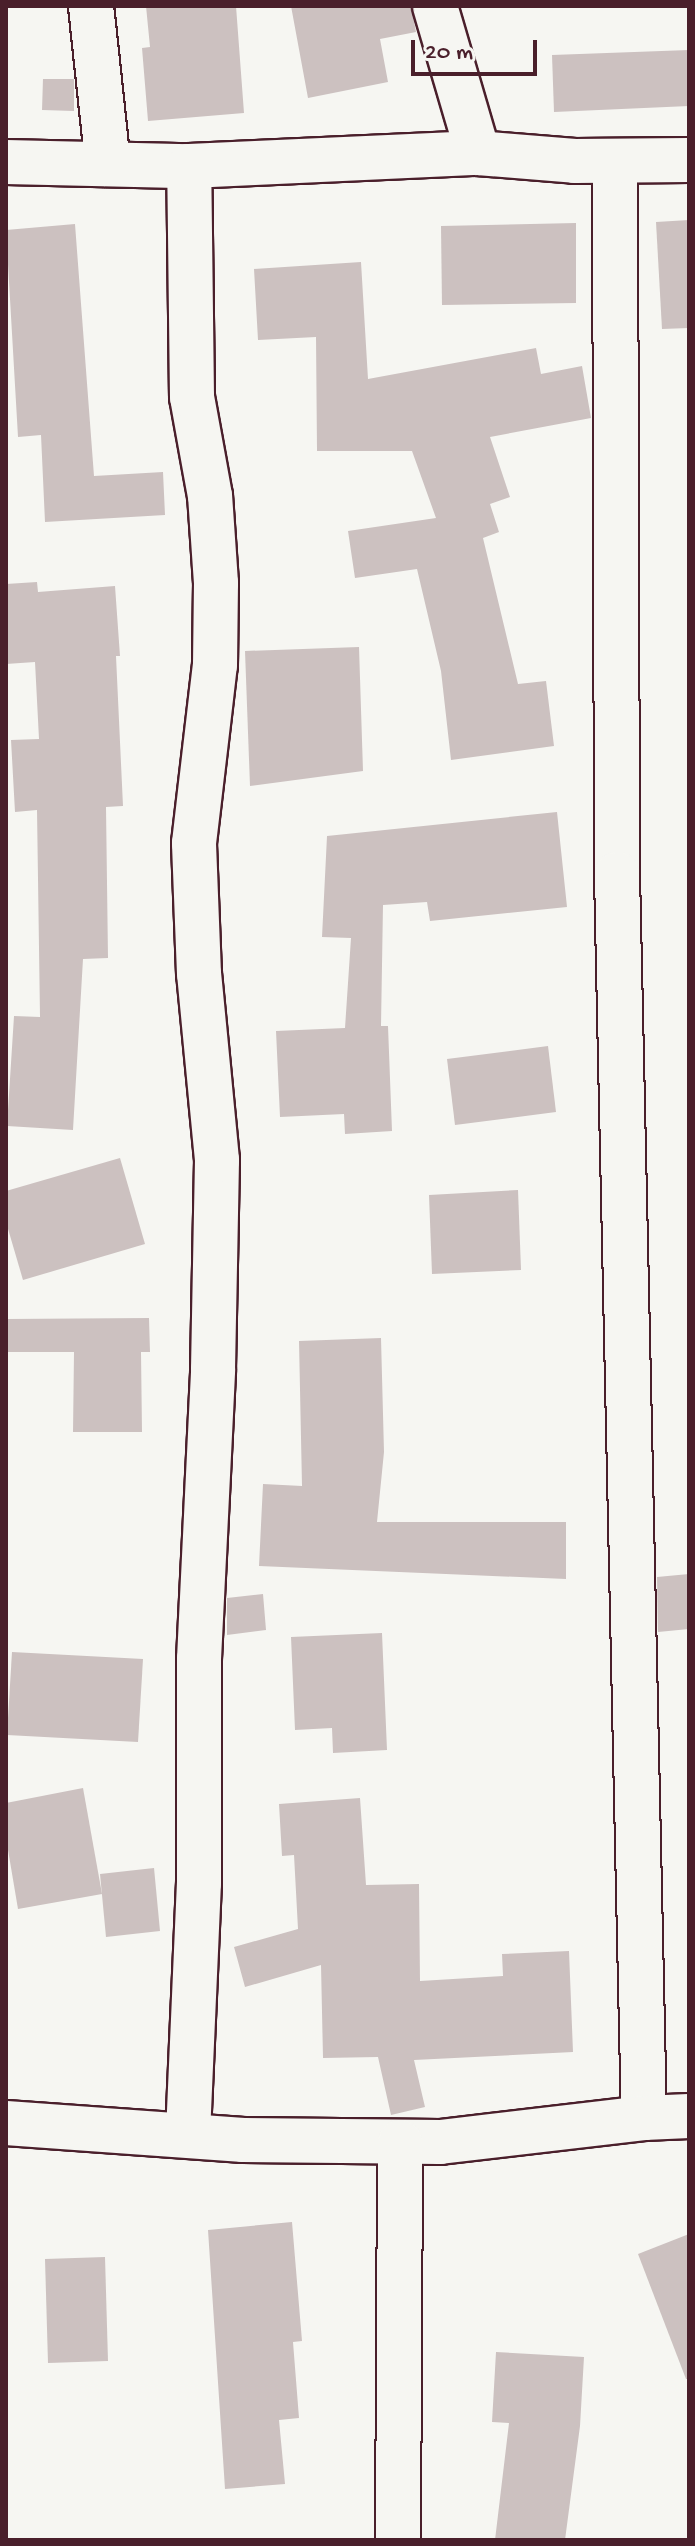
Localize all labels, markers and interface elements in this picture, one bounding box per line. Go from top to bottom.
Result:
scale bar [415,24,541,74]
text: 20 m [425,39,473,68]

